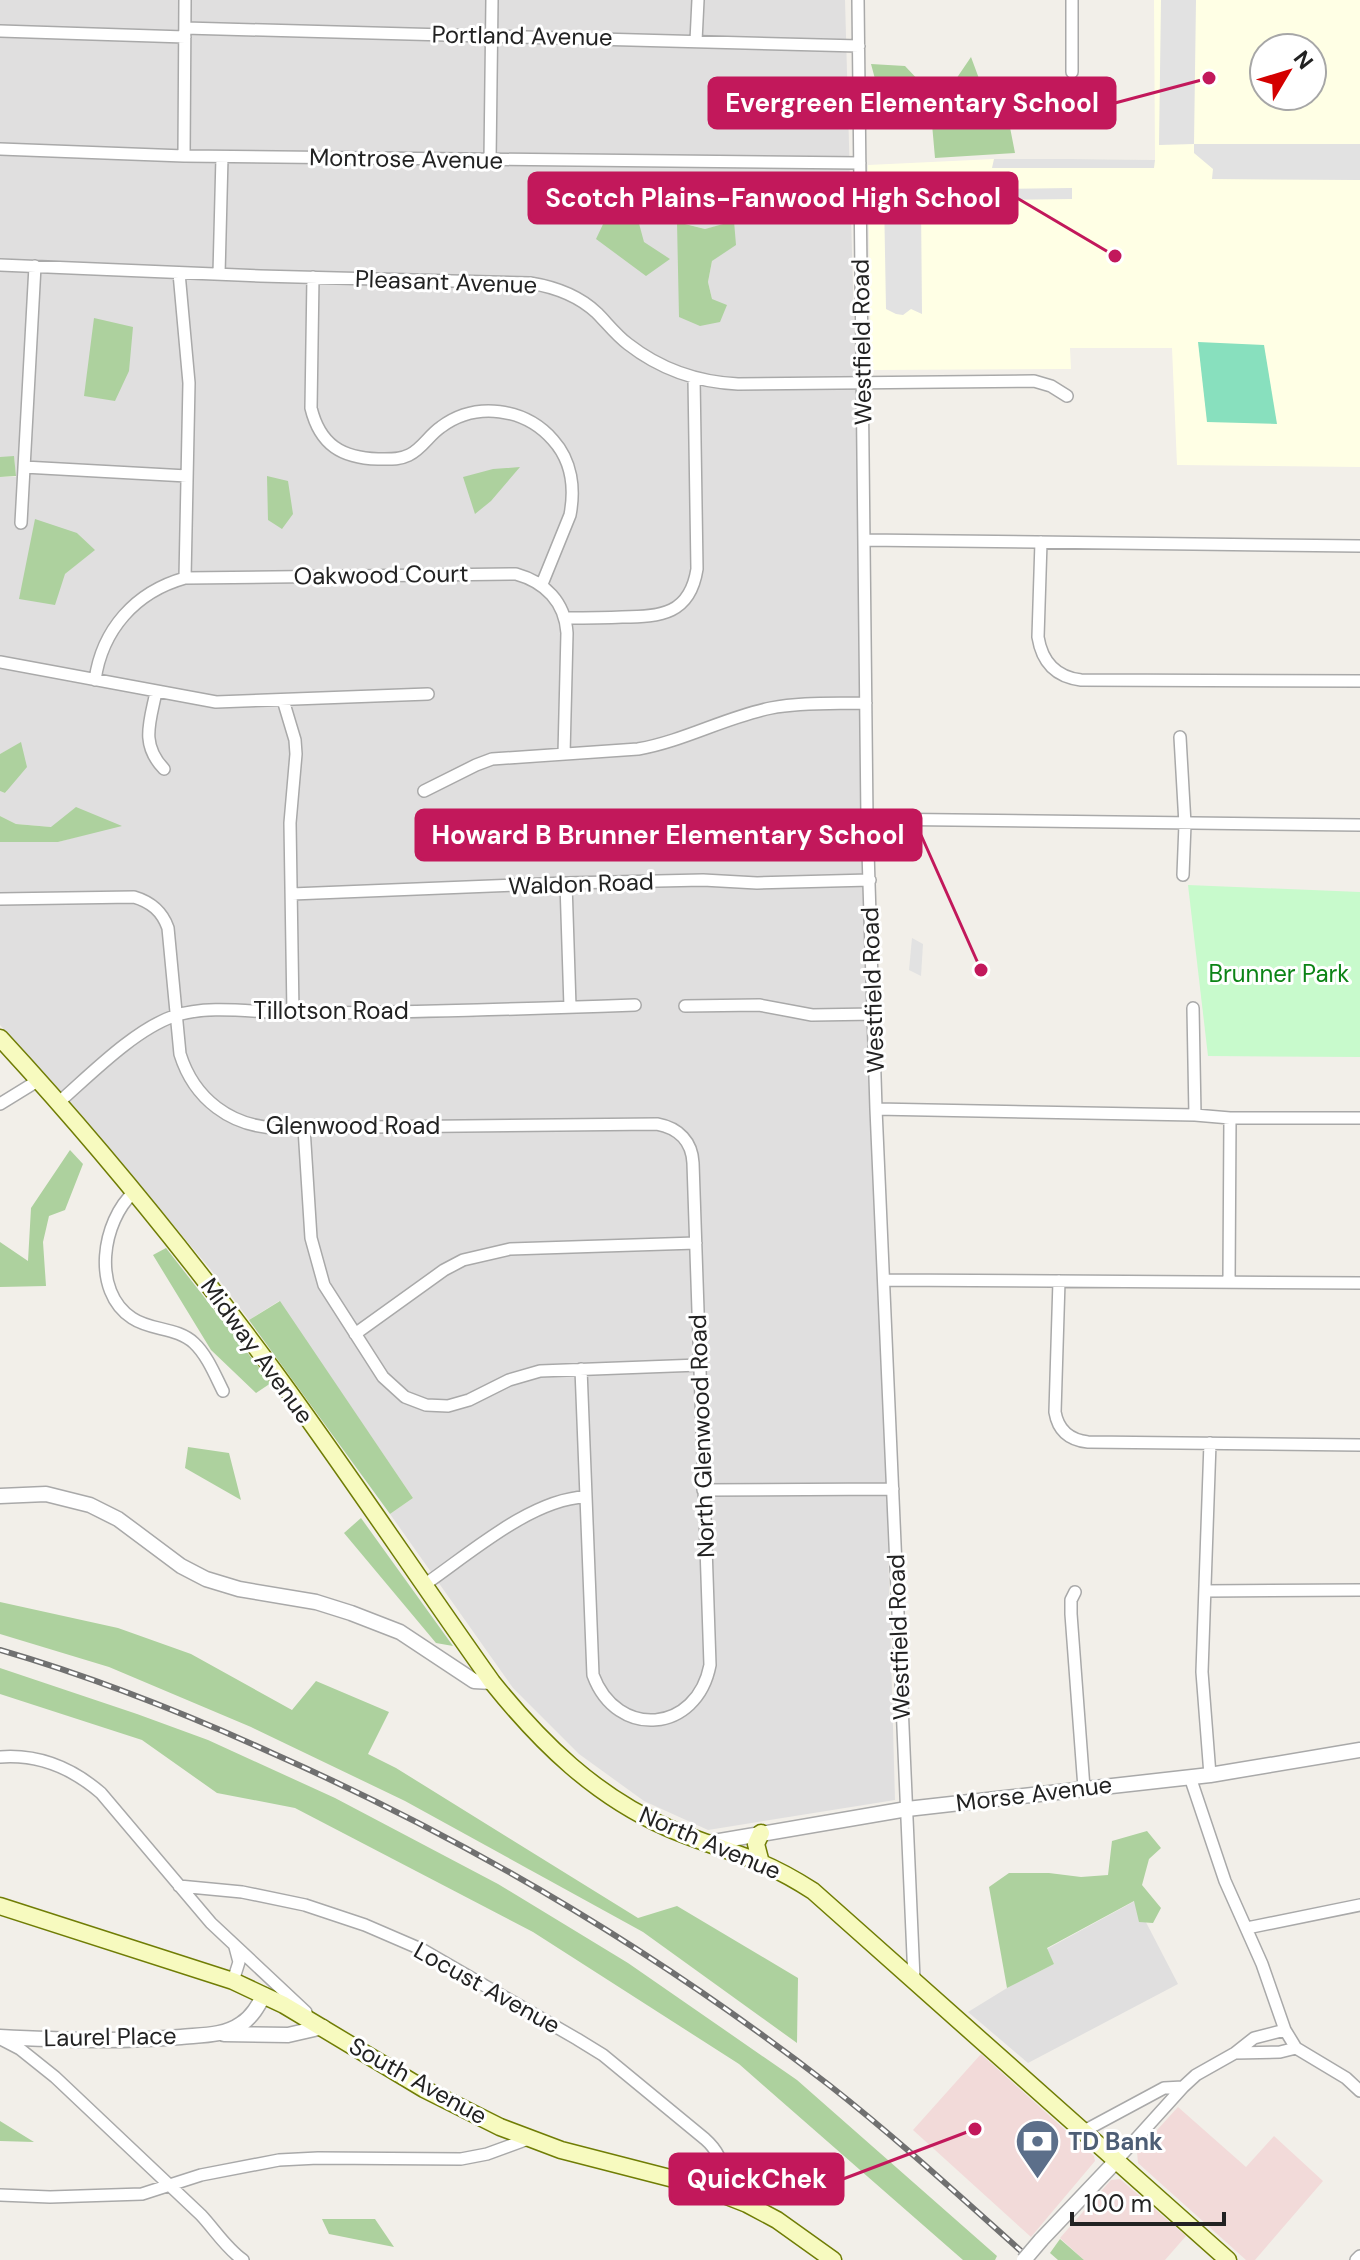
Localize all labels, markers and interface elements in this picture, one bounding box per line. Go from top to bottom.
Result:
street label: Portland Avenue [431,18,613,53]
north arrow [1248,32,1328,112]
text: N [1287,45,1320,75]
callout: Evergreen Elementary School [709,78,1115,128]
text: Evergreen Elementary School [725,86,1099,120]
street label: Montrose Avenue [309,141,503,176]
callout: Scotch Plains-Fanwood High School [529,173,1017,223]
text: Scotch Plains-Fanwood High School [545,181,1001,215]
street label: Westfield Road [845,259,878,425]
street label: Pleasant Avenue [354,263,538,300]
street label: Oakwood Court [293,557,469,592]
callout: Howard B Brunner Elementary School [416,810,921,860]
text: Howard B Brunner Elementary School [432,818,904,852]
street label: Waldon Road [508,865,654,902]
street label: Westfield Road [854,906,891,1074]
park label: Brunner Park [1209,958,1349,989]
street label: Tillotson Road [253,995,409,1026]
street label: Glenwood Road [266,1110,440,1141]
street label: Midway Avenue [194,1272,321,1430]
street label: North Glenwood Road [682,1314,721,1558]
street label: Westfield Road [880,1553,917,1721]
street label: Morse Avenue [954,1769,1114,1818]
street label: North Avenue [635,1799,786,1886]
street label: Locust Avenue [409,1935,566,2041]
street label: Laurel Place [43,2020,177,2053]
street label: South Avenue [344,2030,493,2131]
bank icon: TD Bank [1013,2118,1061,2181]
place label: TD Bank [1068,2126,1163,2157]
callout: QuickChek [670,2154,843,2204]
text: QuickChek [687,2162,827,2196]
scale bar [1072,2176,1224,2226]
text: 100 m [1084,2188,1152,2219]

